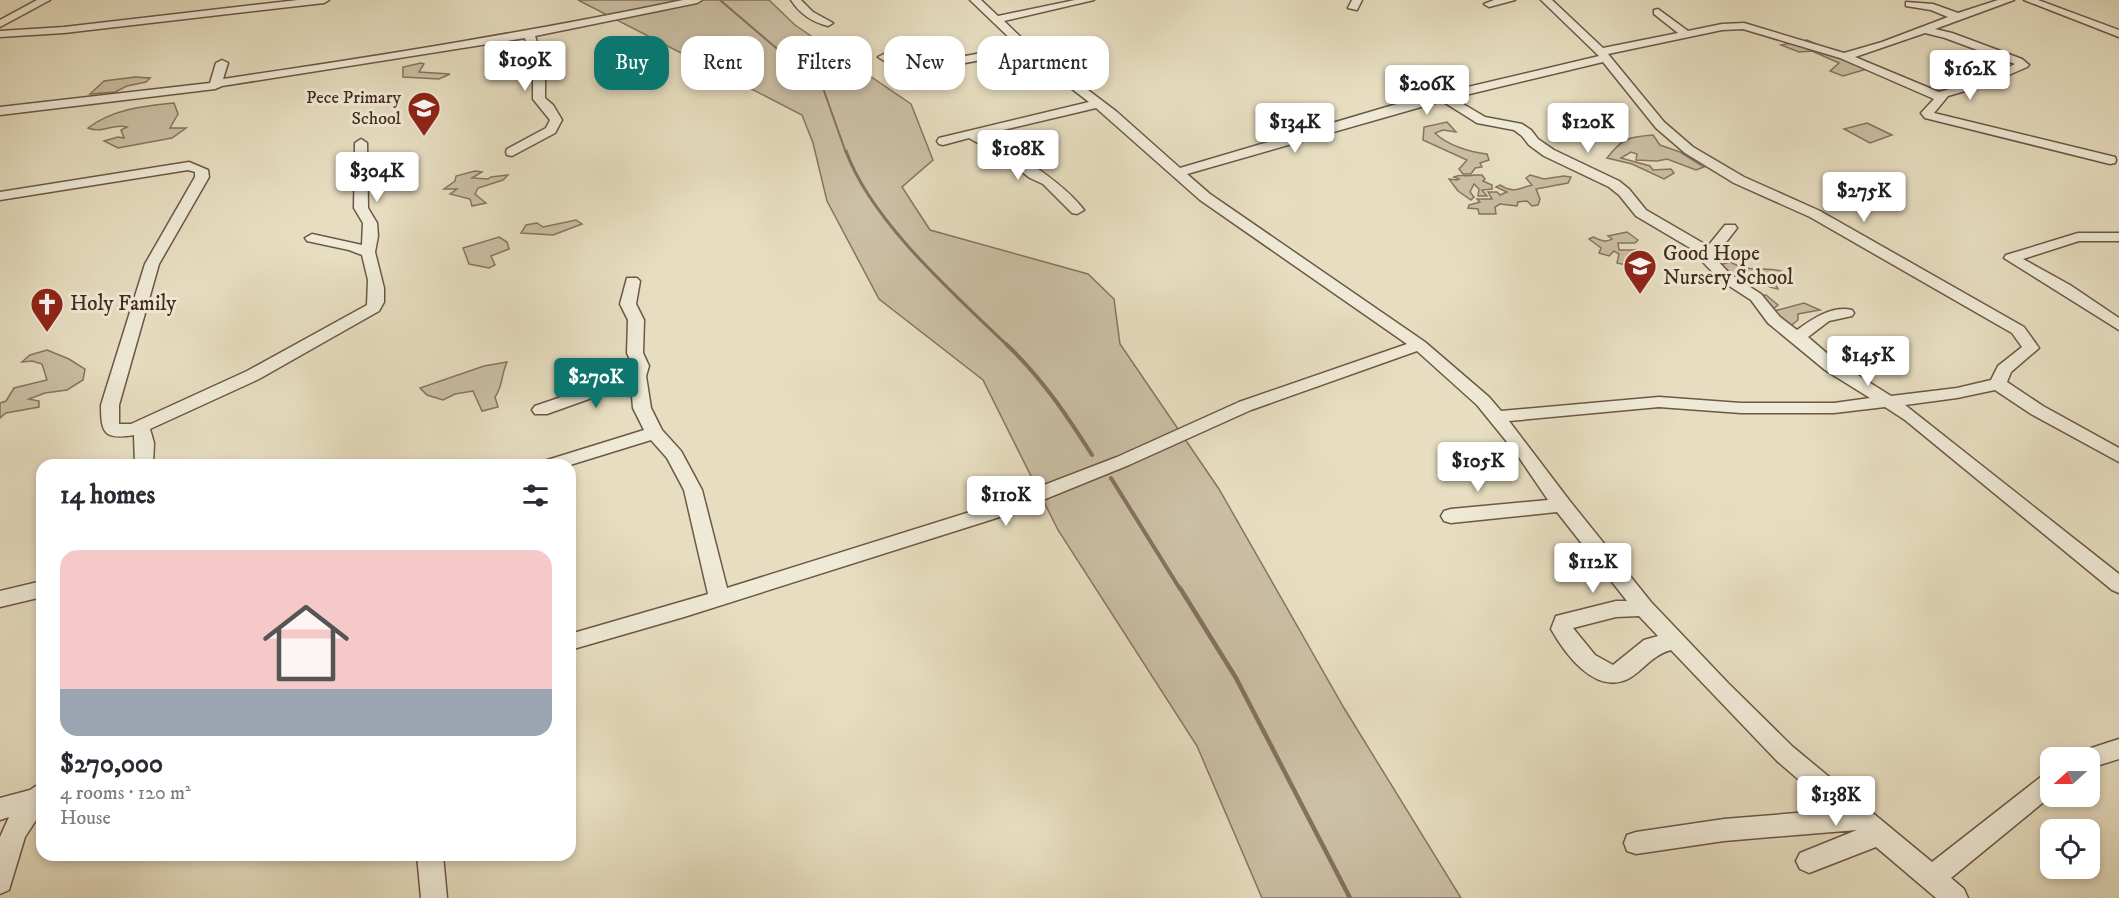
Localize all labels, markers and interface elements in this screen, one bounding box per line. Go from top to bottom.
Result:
chip: Buy [594,36,669,90]
chip: Rent [681,36,764,90]
chip: Filters [776,36,872,90]
chip: New [884,36,965,90]
chip: Apartment [977,36,1109,90]
pin: $109K [483,41,567,92]
text: $109K [499,48,551,73]
pin: $162K [1928,50,2012,101]
text: $162K [1944,57,1996,82]
pin: $206K [1385,65,1469,116]
text: $206K [1399,72,1455,97]
place label: Pece Primary School [306,87,402,130]
school or university icon: Pece Primary School [406,90,442,137]
pin: $134K [1253,103,1337,154]
pin: $120K [1546,103,1630,154]
text: $134K [1269,110,1321,135]
text: $120K [1562,110,1614,135]
pin: $108K [976,130,1060,181]
text: $108K [991,137,1045,162]
pin: $304K [335,152,419,203]
text: $304K [350,159,404,184]
pin: $275K [1822,172,1906,223]
text: $275K [1837,179,1891,204]
place label: Good Hope Nursery School [1663,241,1794,291]
school or university icon: Good Hope Nursery School [1622,248,1658,295]
church icon: Holy Family [29,286,65,333]
place label: Holy Family [70,291,177,317]
pin: $145K [1826,336,1910,387]
text: $145K [1841,343,1895,368]
pin: $270K [554,358,638,409]
text: $270K [568,365,624,390]
pin: $105K [1436,442,1520,493]
text: $105K [1452,449,1504,474]
pin: $110K [964,476,1048,527]
text: 14 homes [60,479,155,512]
icon: filters [519,479,552,512]
text: $110K [981,483,1031,508]
pin: $112K [1551,543,1635,594]
text: $112K [1568,550,1618,575]
icon: home [252,589,360,697]
north arrow [2040,747,2100,807]
map controls [2040,747,2100,879]
text: $270,000 [60,748,163,781]
pin: $138K [1794,776,1878,827]
text: 4 rooms · 120 m² [60,781,191,806]
text: $138K [1811,783,1861,808]
text: House [60,806,111,831]
button: locate [2040,819,2100,879]

